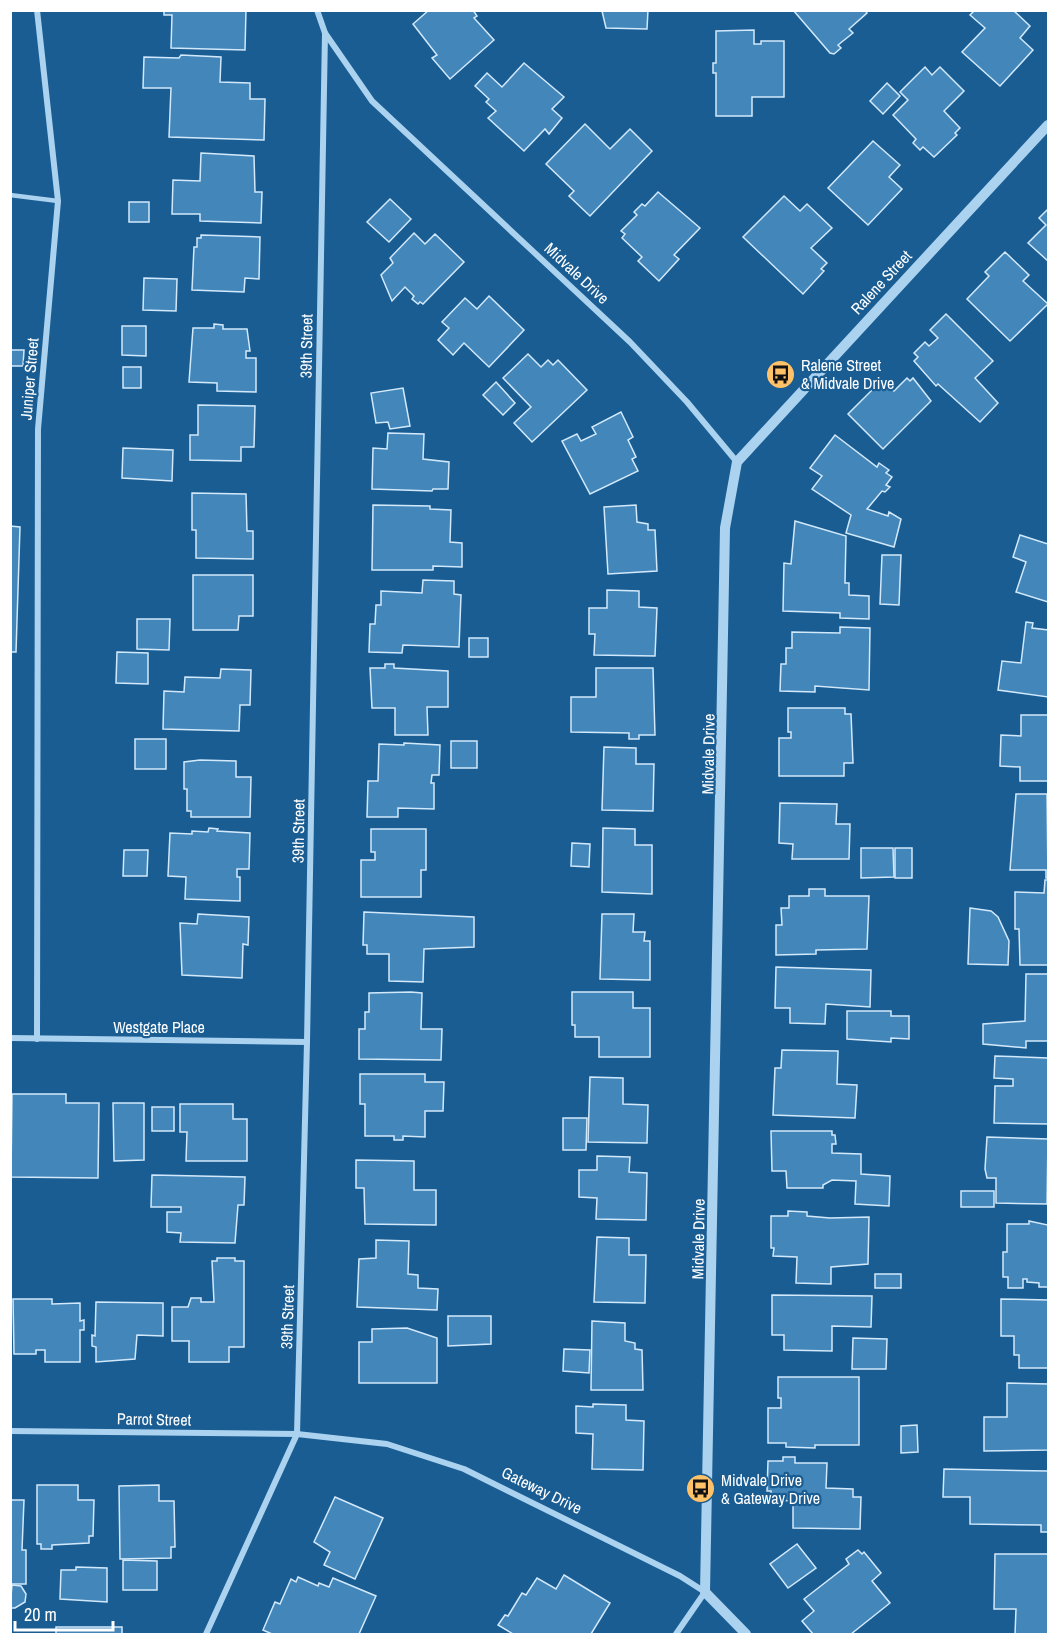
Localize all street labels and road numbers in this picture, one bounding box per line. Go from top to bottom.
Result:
street label: Midvale Drive [540,237,614,309]
street label: Ralene Street [846,245,917,319]
street label: 39th Street [294,313,318,378]
street label: Juniper Street [14,337,44,421]
street label: Midvale Drive [696,713,720,795]
street label: 39th Street [286,798,310,863]
street label: Westgate Place [113,1016,205,1038]
street label: Midvale Drive [686,1198,710,1280]
street label: 39th Street [275,1284,299,1349]
street label: Parrot Street [117,1407,192,1431]
street label: Gateway Drive [498,1461,586,1519]

